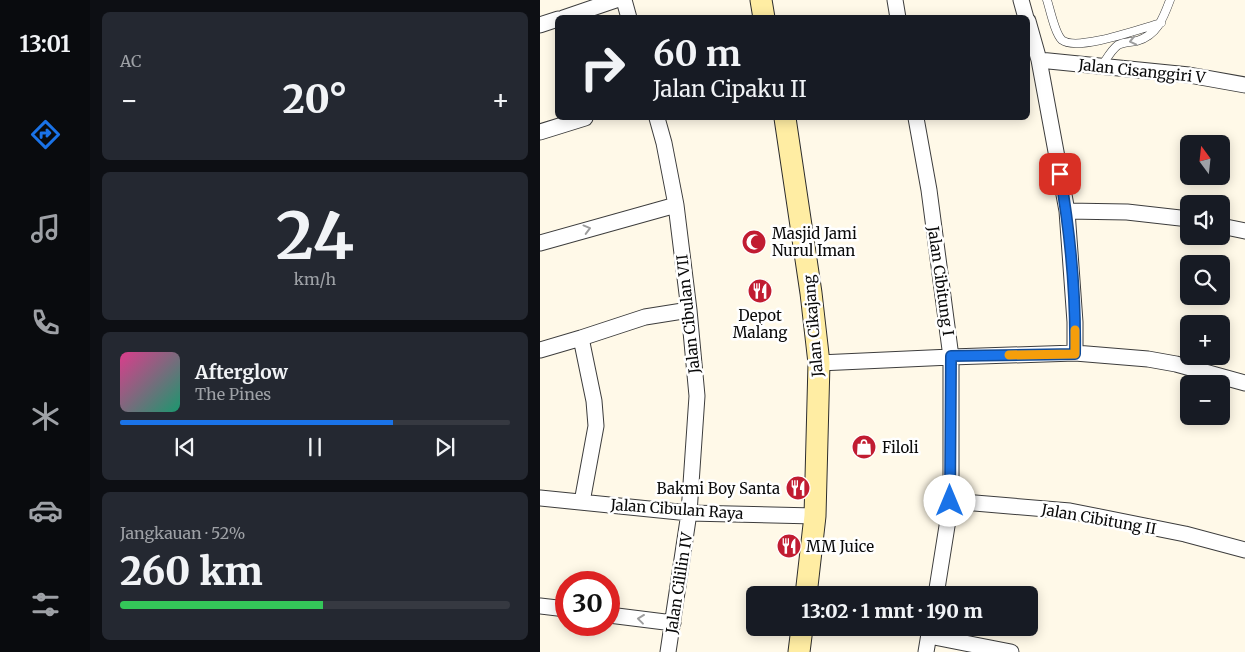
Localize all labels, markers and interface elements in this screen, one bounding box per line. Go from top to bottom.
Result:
text: 13:01 [20,30,70,58]
text: 60 m [653,32,741,76]
icon: right [570,35,635,100]
one-way arrow [1129,35,1138,46]
text: AC [120,51,142,71]
street label: Jalan Cisanggiri V [1076,55,1208,87]
text: Jalan Cipaku II [653,75,807,103]
text: 20° [283,76,347,123]
text: − [120,82,139,118]
text: + [491,82,510,118]
icon: directions [28,117,63,152]
north arrow [1180,135,1230,185]
map controls [1180,135,1230,425]
pin [1039,153,1081,195]
icon: arrive [1046,160,1074,188]
text: 24 [276,195,354,277]
button: sound [1180,195,1230,245]
icon: music [28,211,63,246]
one-way arrow [582,224,591,235]
place label: Masjid Jami Nurul Iman [772,224,857,260]
street label: Jalan Cibitung I [924,224,958,337]
mosque icon: Masjid Jami Nurul Iman [741,229,767,255]
street label: Jalan Cibulan VII [672,253,704,375]
button: search [1180,255,1230,305]
text: km/h [294,269,336,289]
street label: Jalan Cikajang [799,274,827,379]
restaurant icon: Depot Malang [747,278,773,304]
icon: phone [28,305,63,340]
place label: Depot Malang [733,306,787,342]
button: + [1180,315,1230,365]
text: Afterglow [195,360,288,384]
button: − [1180,375,1230,425]
text: The Pines [195,384,271,404]
icon: climate [28,399,63,434]
icon: previous [171,433,199,461]
icon: pause [301,433,329,461]
icon: next [431,433,459,461]
shop icon: Filoli [851,434,877,460]
place label: Filoli [882,438,919,457]
position arrow [923,474,975,526]
restaurant icon: Bakmi Boy Santa [785,475,811,501]
place label: Bakmi Boy Santa [656,479,780,498]
icon: car [28,493,63,528]
street label: Jalan Cibulan Raya [609,495,744,523]
street label: Jalan Cibitung II [1039,499,1158,538]
text: Jangkauan · 52% [120,523,245,543]
street label: Jalan Cililin IV [661,530,697,636]
restaurant icon: MM Juice [776,533,802,559]
place label: MM Juice [806,537,874,556]
text: 260 km [120,548,263,595]
speed limit sign: 30 [555,571,620,636]
icon: filters [28,587,63,622]
text: 13:02 · 1 mnt · 190 m [801,599,983,623]
one-way arrow [637,614,645,625]

